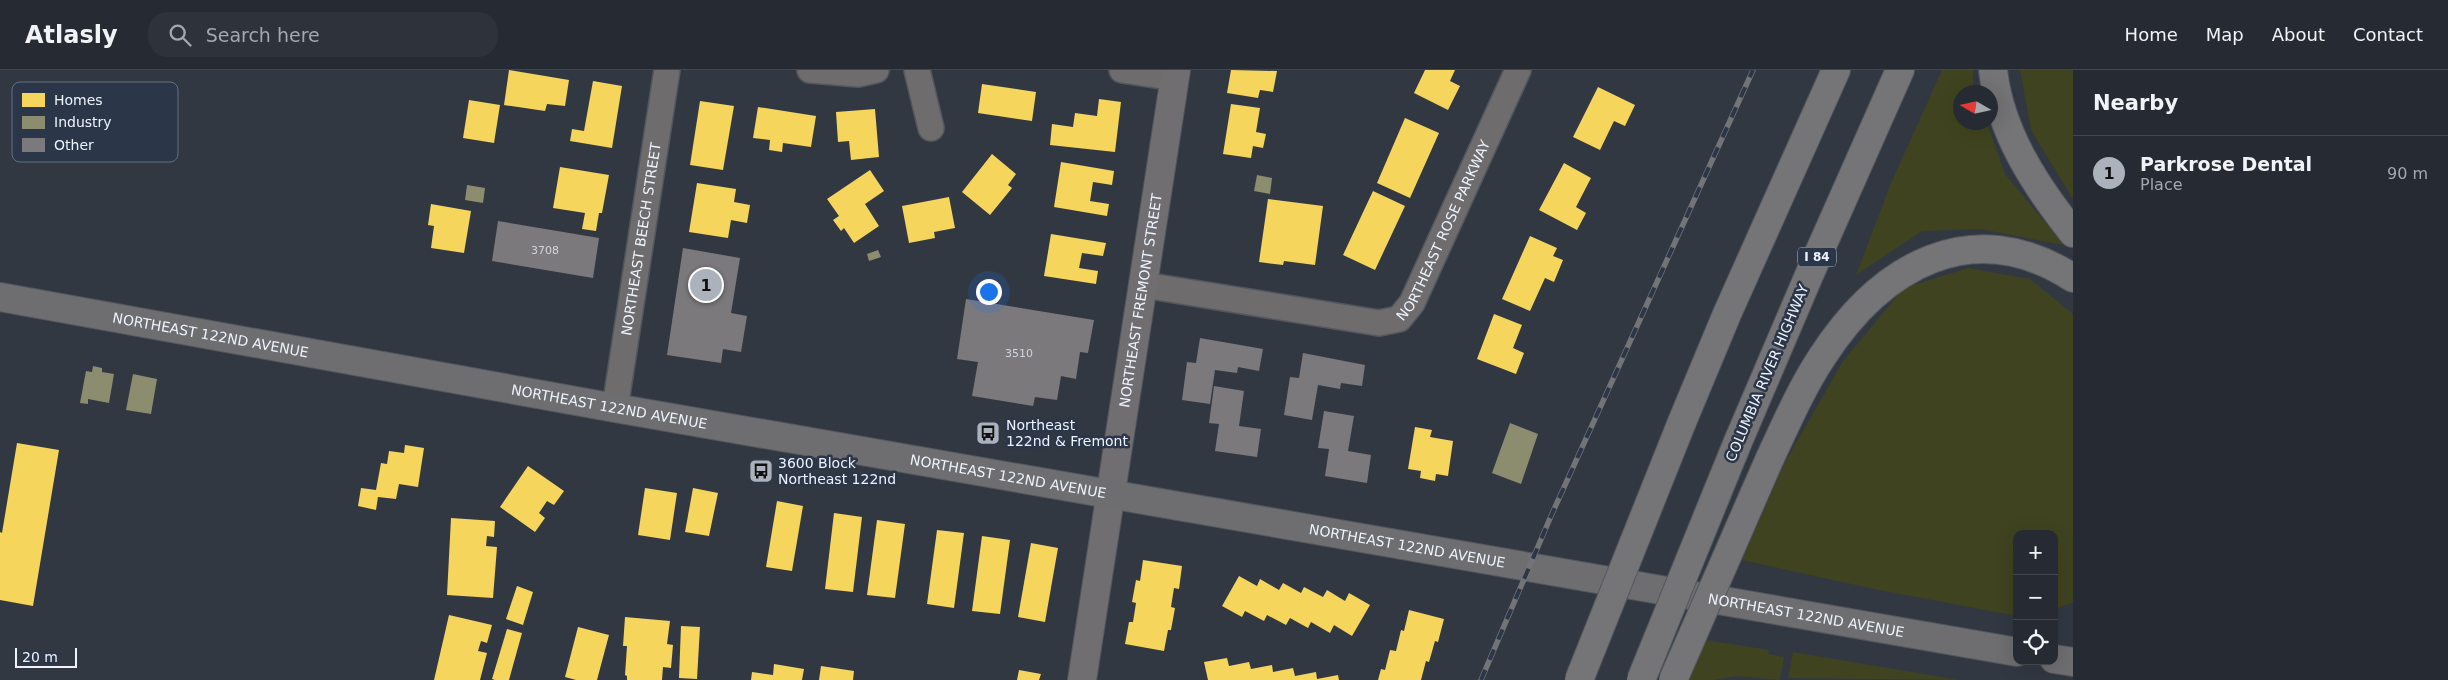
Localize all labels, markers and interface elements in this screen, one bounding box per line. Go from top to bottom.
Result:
search box [148,12,498,57]
text: Atlasly [25,21,118,49]
icon: search [166,21,194,49]
text: Search here [206,24,320,46]
text: Home [2125,24,2178,45]
text: Map [2206,24,2244,45]
text: About [2272,24,2325,45]
text: Contact [2353,24,2423,45]
legend [12,82,178,162]
north arrow [1953,85,1998,130]
text: Nearby [2093,91,2178,115]
text: Homes [54,92,103,108]
text: Industry [54,114,112,130]
text: Other [54,137,94,153]
street label: NORTHEAST ROSE PARKWAY [1393,137,1493,324]
street label: NORTHEAST BEECH STREET [618,141,664,337]
text: Parkrose Dental [2140,153,2312,175]
text: 1 [2103,164,2115,183]
text: 90 m [2387,164,2428,183]
text: Place [2140,175,2183,194]
street label: NORTHEAST FREMONT STREET [1116,192,1165,409]
house number: 3708 [531,244,559,257]
road number: I 84 [1798,248,1836,266]
pin: 1 [690,266,722,304]
your location [976,279,1002,305]
street label: COLUMBIA RIVER HIGHWAY [1722,282,1812,464]
street label: NORTHEAST 122ND AVENUE [111,309,310,361]
house number: 3510 [1005,347,1033,360]
street label: NORTHEAST 122ND AVENUE [510,381,708,432]
place label: Northeast 122nd & Fremont [1006,417,1128,449]
bus stop icon: Northeast 122nd & Fremont [975,420,1001,446]
street label: NORTHEAST 122ND AVENUE [909,451,1107,501]
place label: 3600 Block Northeast 122nd [778,455,896,487]
bus stop icon: 3600 Block Northeast 122nd [748,458,774,484]
street label: NORTHEAST 122ND AVENUE [1308,521,1506,571]
map controls [2013,530,2058,665]
button: + [2013,530,2058,575]
button: − [2013,575,2058,620]
street label: NORTHEAST 122ND AVENUE [1707,590,1905,640]
button: locate [2013,620,2058,665]
scale bar [15,645,78,668]
text: 20 m [22,649,58,665]

